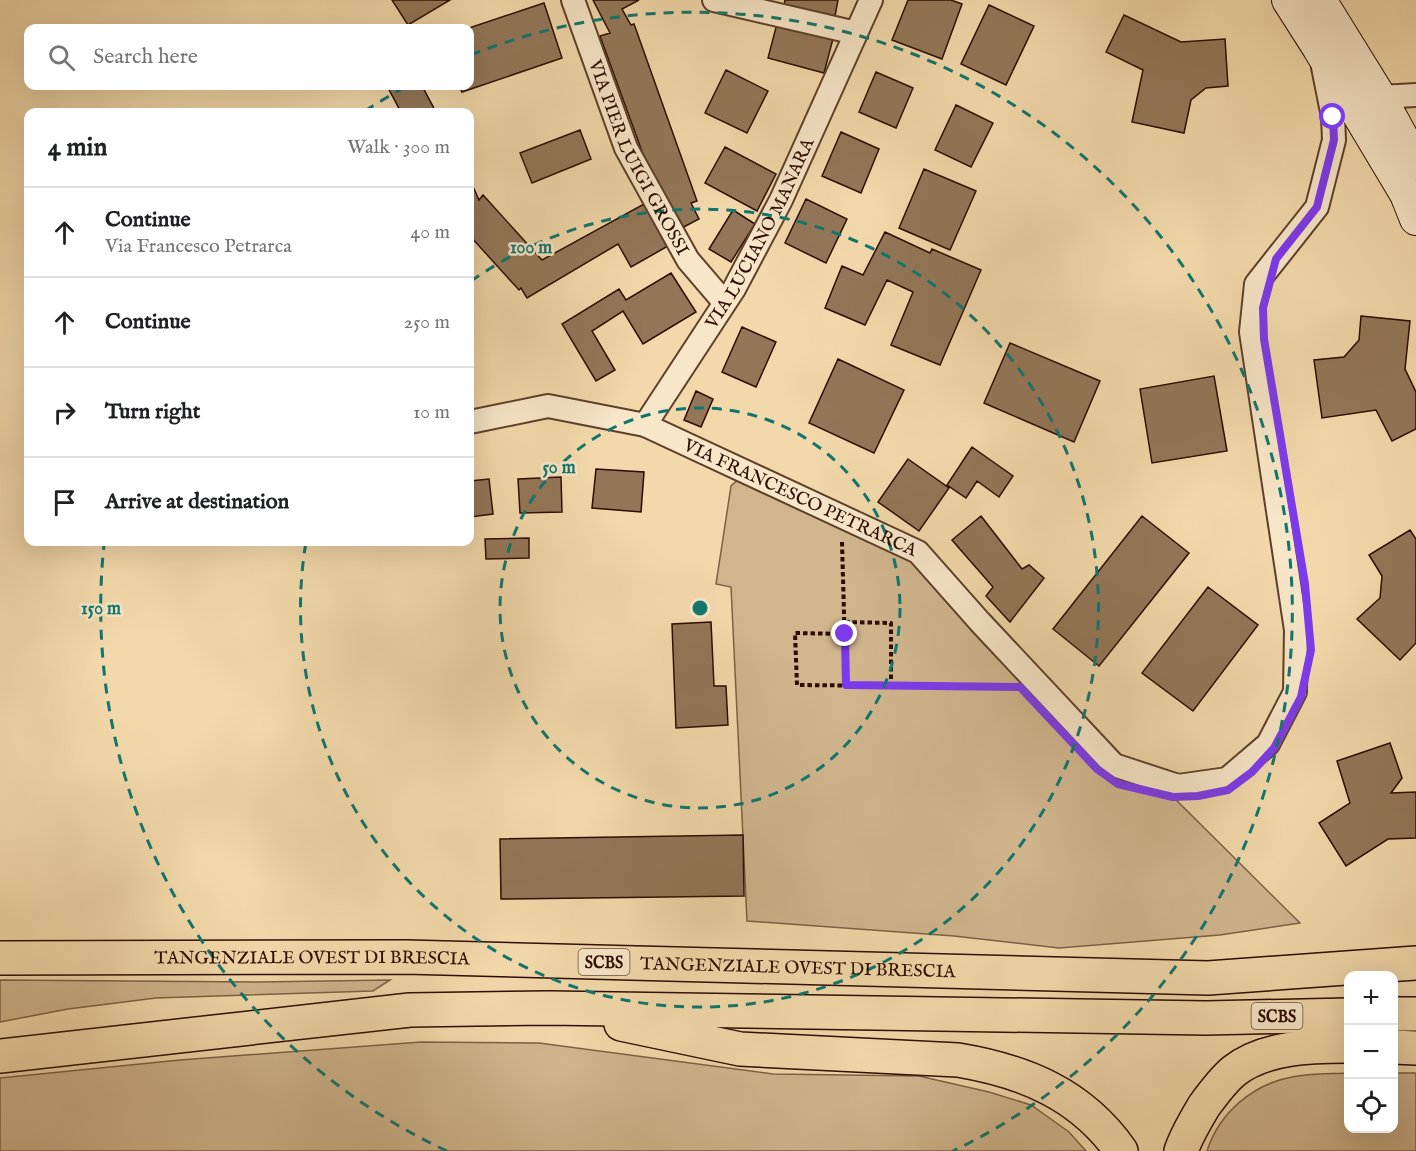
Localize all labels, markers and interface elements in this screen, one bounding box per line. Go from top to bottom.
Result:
search box [24,24,474,90]
icon: search [45,41,78,74]
text: Search here [93,43,198,71]
street label: VIA PIER LUIGI GROSSI [582,56,693,260]
route start [1319,103,1345,129]
text: 4 min [48,131,107,164]
street label: VIA LUCIANO MANARA [701,134,821,334]
text: Walk · 300 m [347,135,450,160]
text: Continue [105,206,191,234]
icon: ahead [48,216,81,249]
text: 40 m [411,220,450,245]
text: Via Francesco Petrarca [105,234,292,259]
text: 100 m [510,237,552,260]
icon: ahead [48,306,81,339]
text: Continue [105,308,191,336]
text: 250 m [404,310,450,335]
icon: right [48,396,81,429]
text: Turn right [105,398,200,426]
text: 10 m [413,400,450,425]
street label: VIA FRANCESCO PETRARCA [679,434,921,563]
text: 50 m [542,457,576,480]
icon: arrive [48,486,81,519]
text: Arrive at destination [105,488,289,516]
text: 150 m [81,598,121,621]
centre of rings [690,598,710,618]
route end [831,620,857,646]
street label: TANGENZIALE OVEST DI BRESCIA [154,947,471,972]
road number: SCBS [578,949,630,975]
street label: TANGENZIALE OVEST DI BRESCIA [640,953,957,984]
map controls [1344,971,1398,1133]
button: + [1344,971,1398,1025]
road number: SCBS [1252,1003,1302,1029]
button: − [1344,1025,1398,1079]
button: locate [1344,1079,1398,1133]

